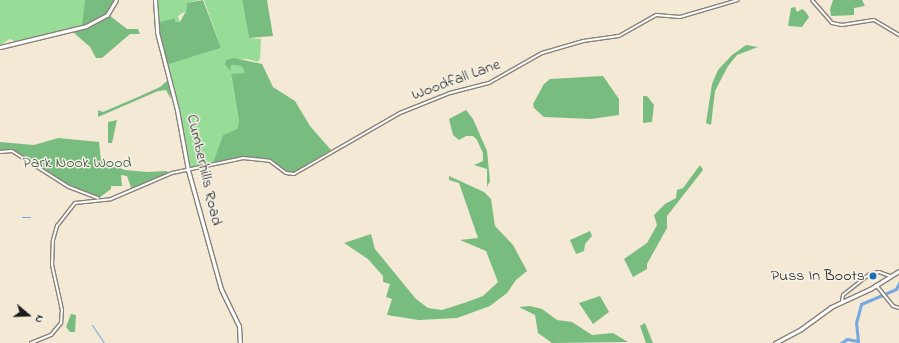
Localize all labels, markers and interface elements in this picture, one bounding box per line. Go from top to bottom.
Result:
street label: Woodfall Lane [409,55,503,105]
street label: Cumberhills Road [182,112,226,228]
park label: Park Nook Wood [23,153,131,173]
place label: Puss In Boots [771,266,865,286]
marker: Puss In Boots [868,271,878,281]
north arrow [8,295,48,335]
text: N [31,313,48,325]

